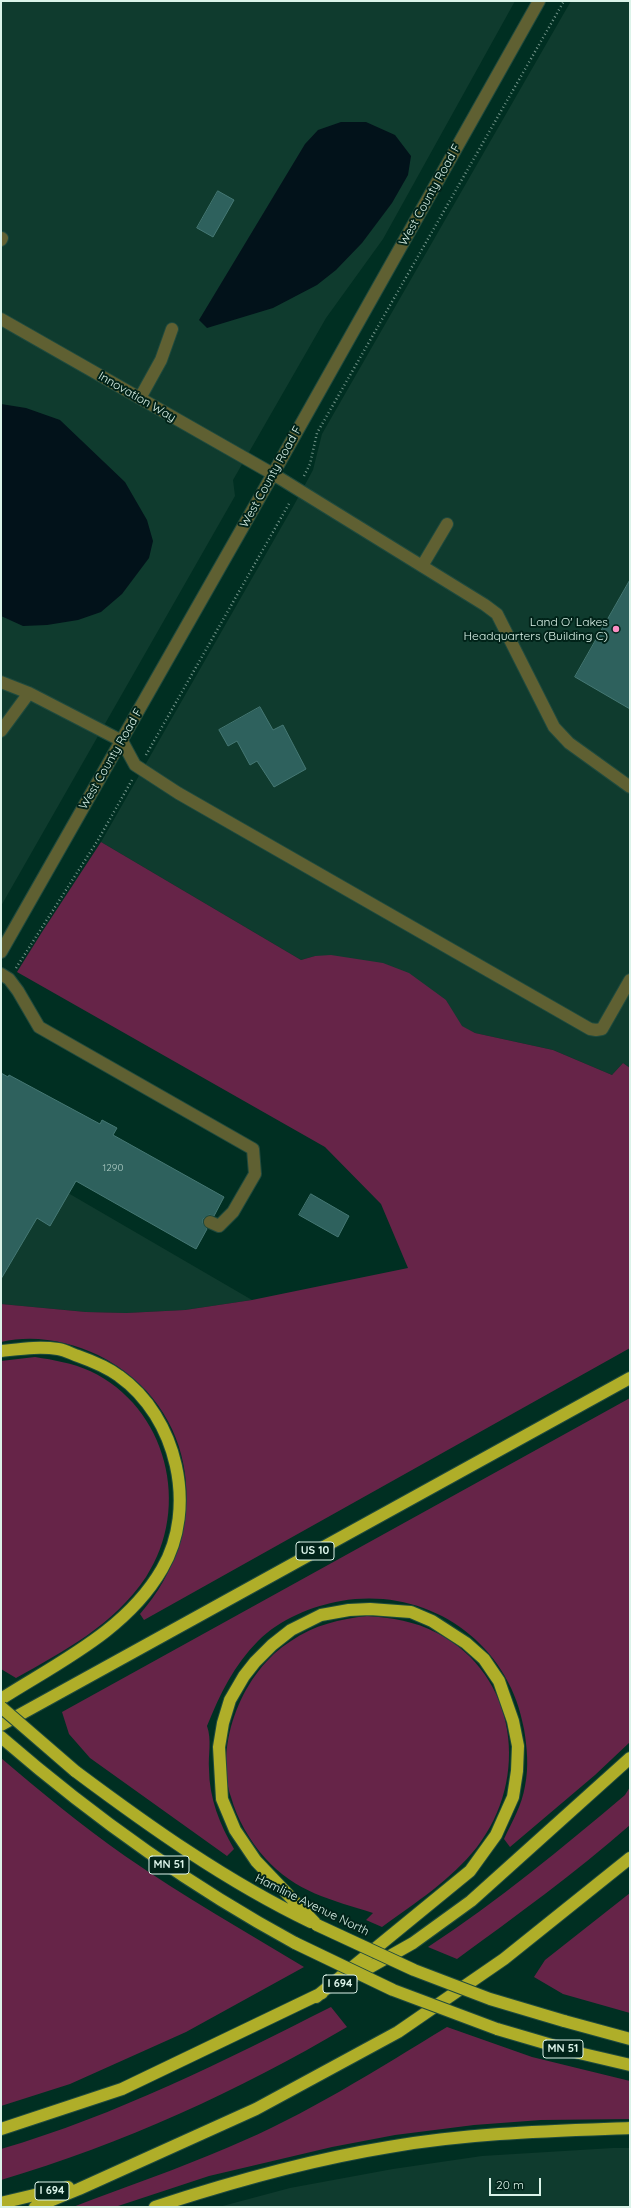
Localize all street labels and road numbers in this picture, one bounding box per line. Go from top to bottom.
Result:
street label: West County Road F [396,142,464,248]
street label: Innovation Way [96,369,178,425]
street label: West County Road F [237,424,305,530]
street label: West County Road F [76,706,146,812]
road number: US 10 [296,1542,334,1560]
road number: MN 51 [149,1856,189,1874]
street label: Hamline Avenue North [253,1871,371,1939]
road number: I 694 [323,1975,357,1993]
road number: MN 51 [543,2040,583,2058]
road number: I 694 [35,2182,69,2200]

